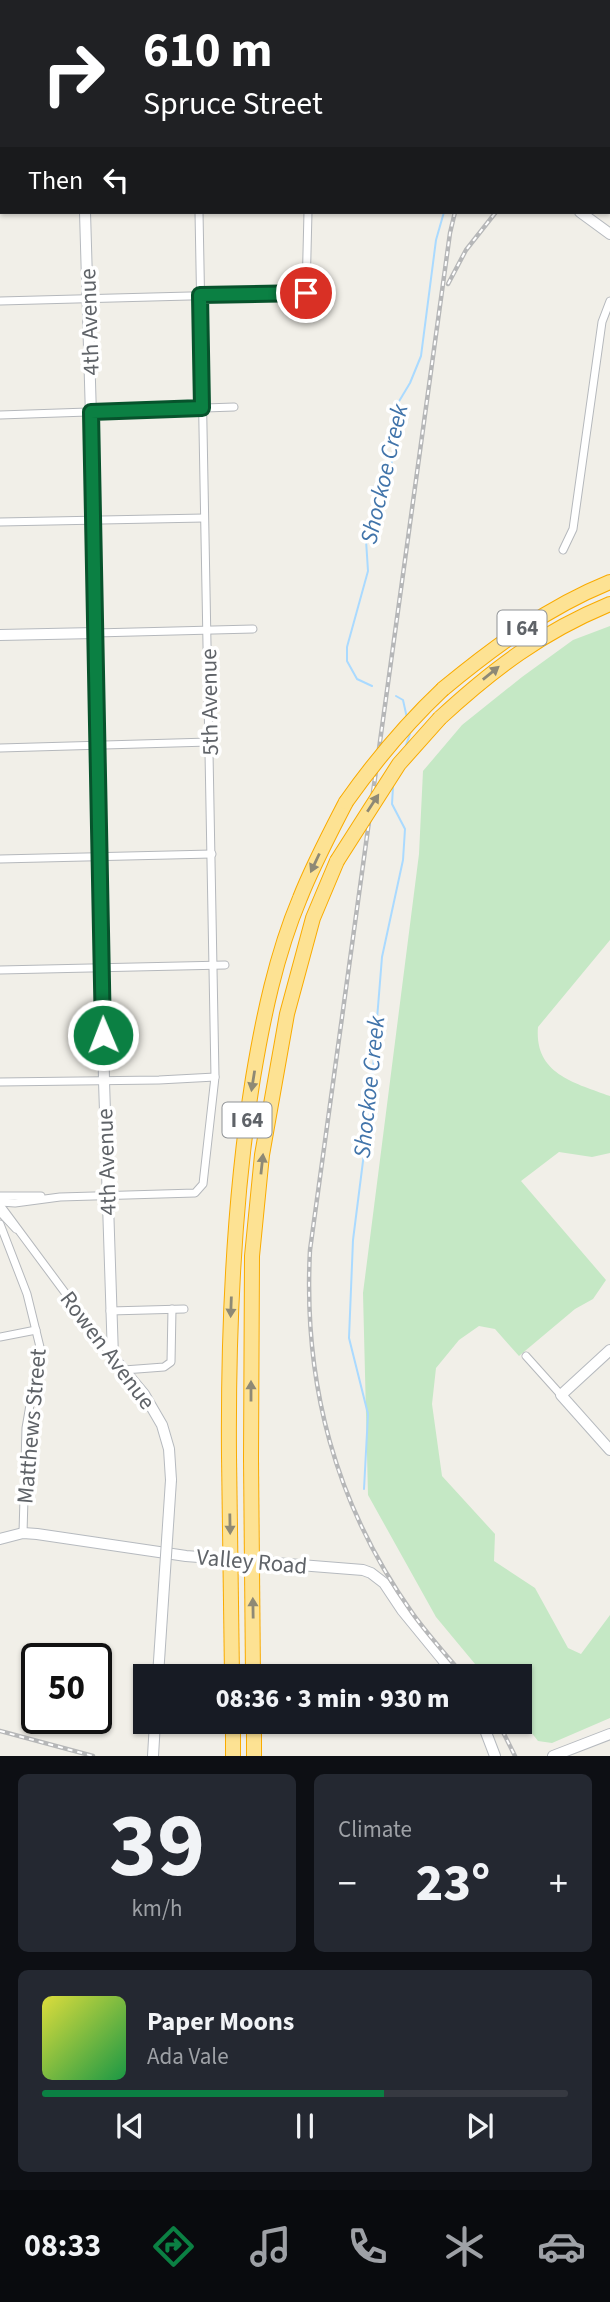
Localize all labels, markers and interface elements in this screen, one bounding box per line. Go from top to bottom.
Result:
text: 610 m [143,16,272,86]
icon: right [28,28,119,119]
text: Spruce Street [143,81,323,127]
icon: left [97,161,135,199]
text: Then [28,162,83,199]
pin [276,263,336,323]
street label: 4th Avenue [71,268,108,376]
icon: arrive [287,274,325,312]
water label: Shockoe Creek [351,400,418,548]
road number: I 64 [498,610,546,646]
street label: 5th Avenue [192,648,227,756]
one-way arrow [482,666,499,681]
one-way arrow [367,794,380,813]
one-way arrow [309,853,321,873]
position arrow [66,998,140,1072]
water label: Shockoe Creek [345,1014,394,1160]
one-way arrow [247,1070,258,1092]
road number: I 64 [222,1102,272,1138]
street label: 4th Avenue [88,1108,125,1216]
one-way arrow [256,1153,267,1175]
street label: Rowen Avenue [52,1284,163,1417]
one-way arrow [225,1296,236,1318]
street label: Matthews Street [8,1347,55,1505]
one-way arrow [245,1379,256,1401]
one-way arrow [224,1513,236,1535]
street label: Valley Road [195,1540,309,1583]
one-way arrow [247,1597,259,1619]
speed limit sign: 50 [21,1643,112,1734]
text: 08:36 · 3 min · 930 m [216,1680,449,1717]
text: 39 [109,1782,205,1911]
text: Climate [338,1813,412,1846]
text: 23° [416,1847,490,1921]
text: − [338,1857,357,1911]
text: + [549,1857,568,1911]
text: km/h [131,1892,183,1925]
text: Paper Moons [147,2003,294,2040]
text: Ada Vale [147,2040,229,2073]
icon: previous [111,2107,149,2145]
icon: pause [286,2107,324,2145]
icon: next [461,2107,499,2145]
icon: directions [149,2222,198,2271]
icon: music [246,2222,295,2271]
icon: phone [343,2222,392,2271]
icon: climate [440,2222,489,2271]
icon: car [537,2222,586,2271]
text: 08:33 [24,2223,101,2269]

